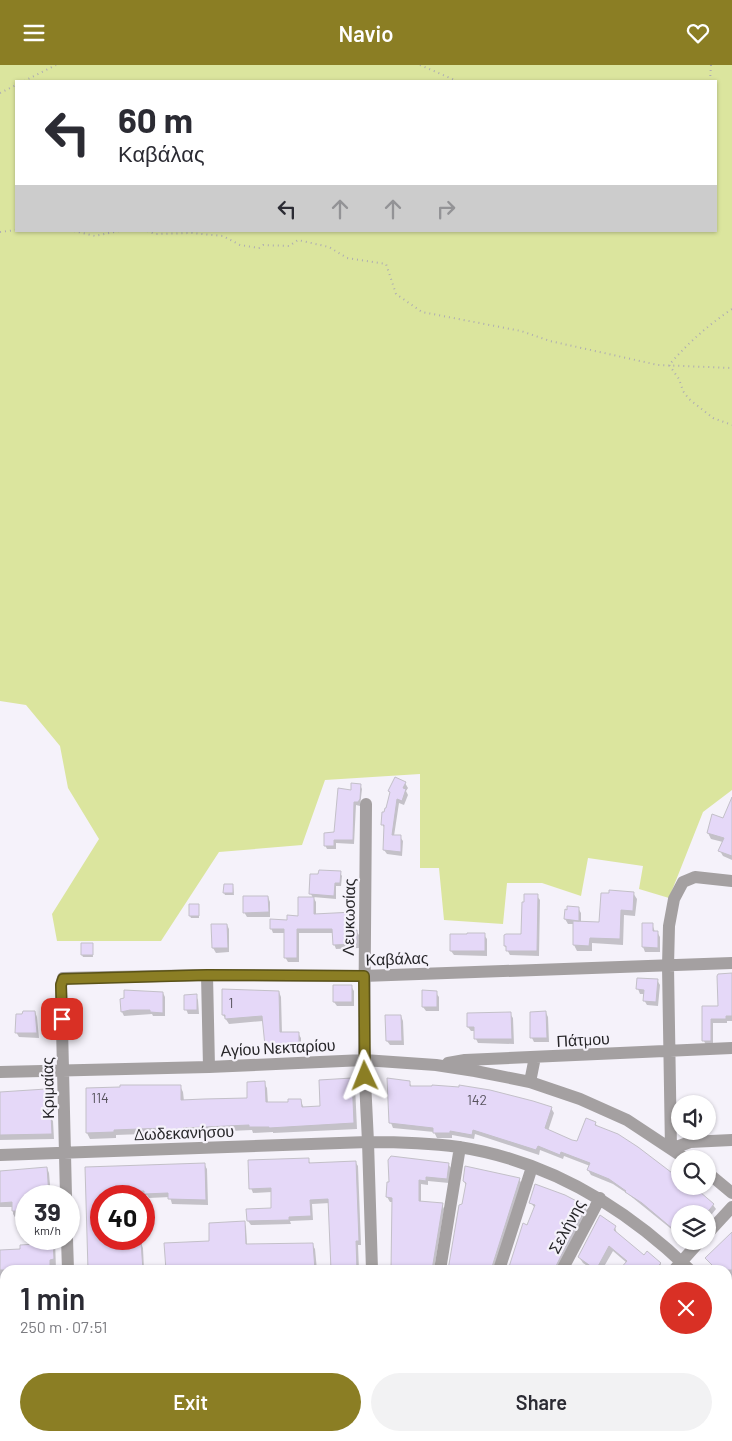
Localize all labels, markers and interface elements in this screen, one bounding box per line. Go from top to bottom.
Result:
icon: menu [20,19,48,47]
icon: heart [684,19,712,47]
text: Navio [339,20,393,46]
text: 60 m [118,98,193,140]
icon: left [35,100,100,165]
text: Καβάλας [118,140,205,166]
icon: left [273,195,301,223]
icon: ahead [326,195,354,223]
icon: ahead [379,195,407,223]
icon: right [432,195,460,223]
street label: Λευκωσίας [338,878,358,956]
street label: Καβάλας [365,947,429,969]
house number: 1 [229,994,233,1011]
pin [41,998,83,1040]
icon: arrive [48,1005,76,1033]
street label: Πάτμου [556,1028,610,1050]
street label: Αγίου Νεκταρίου [220,1035,336,1059]
position arrow [338,1049,390,1101]
street label: Κριμαίας [37,1057,57,1119]
house number: 114 [91,1089,109,1106]
house number: 142 [467,1091,487,1108]
map controls [671,1095,716,1250]
button: sound [671,1095,716,1140]
street label: Δωδεκανήσου [134,1121,234,1143]
button: search [671,1150,716,1195]
speed limit sign: 40 [90,1185,155,1250]
street label: Σελήνης [544,1195,588,1256]
text: 39 [34,1196,61,1226]
button: layers [671,1205,716,1250]
text: km/h [34,1223,61,1237]
text: 1 min [20,1280,85,1316]
button: close [660,1282,712,1334]
text: 250 m · 07:51 [20,1317,107,1336]
button: Exit [20,1373,361,1431]
button: Share [371,1373,712,1431]

